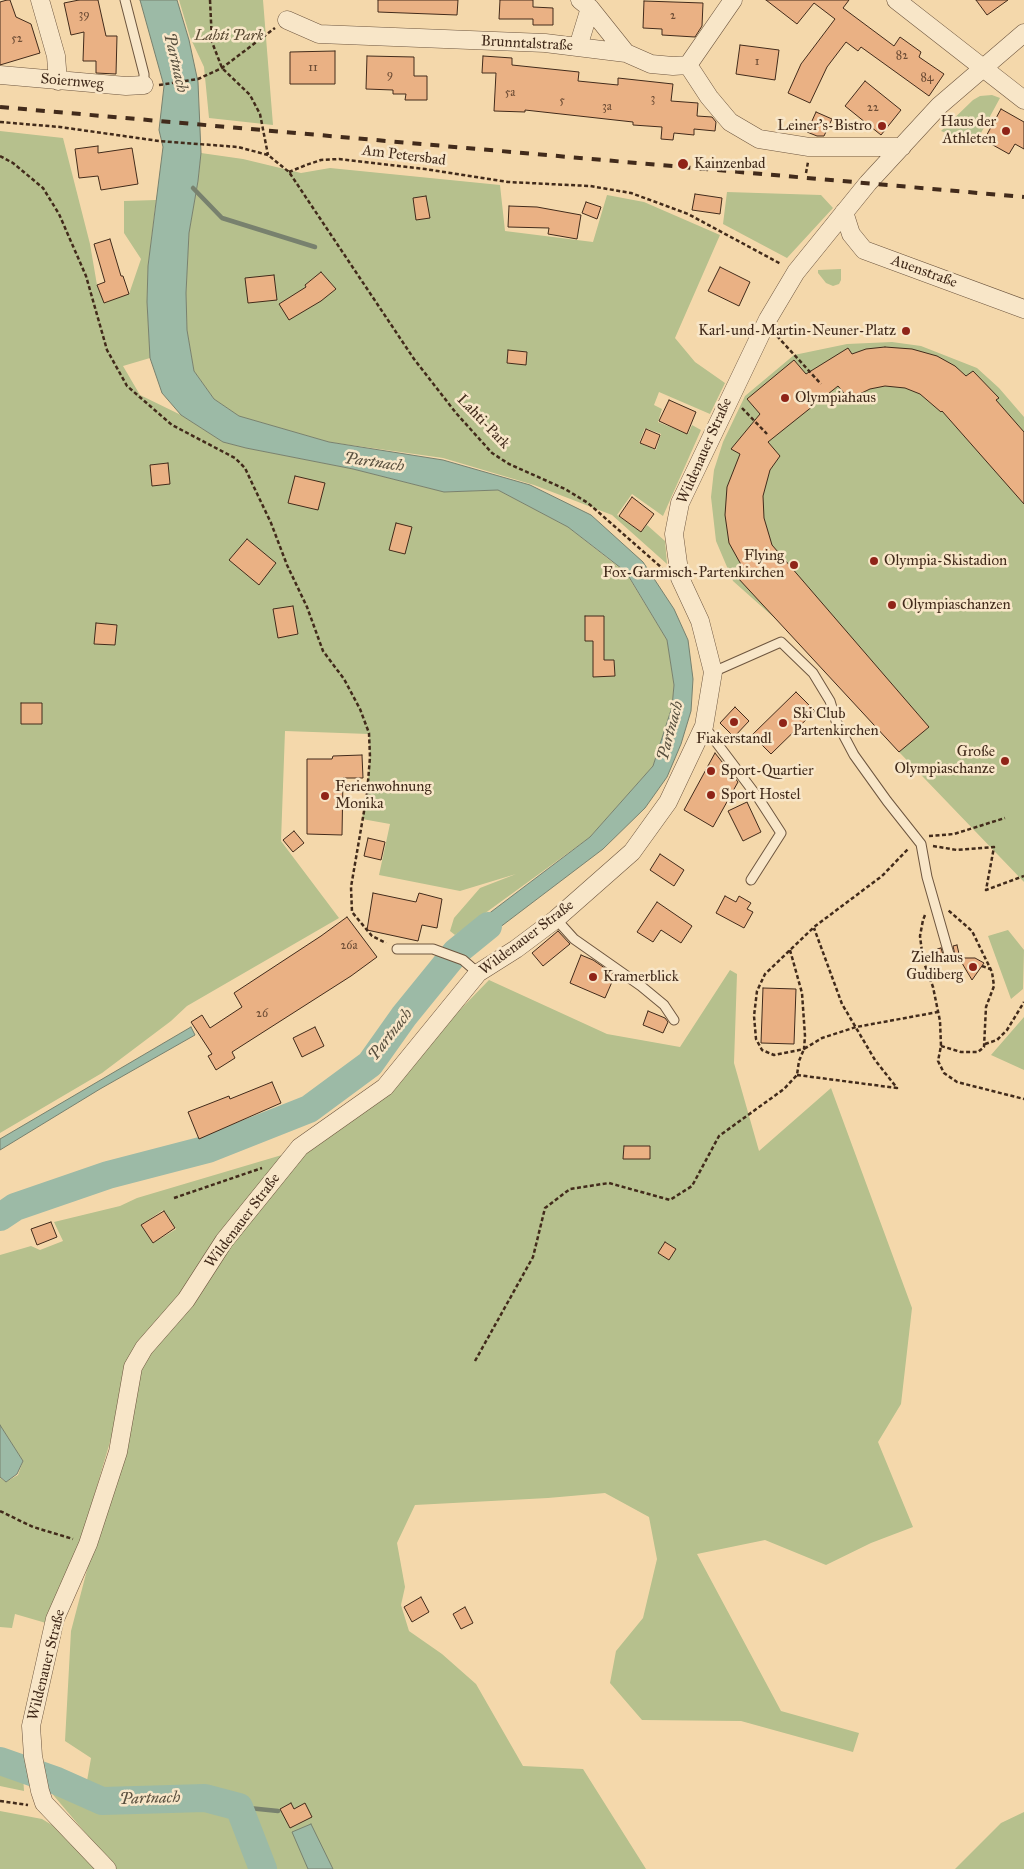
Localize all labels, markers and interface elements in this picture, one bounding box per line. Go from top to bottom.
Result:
house number: 39 [78,8,90,22]
house number: 2 [670,9,676,23]
park label: Lahti Park [195,27,263,45]
water label: Partnach [159,31,191,95]
house number: 52 [11,32,23,46]
street label: Brunntalstraße [481,33,573,55]
house number: 82 [896,49,908,63]
house number: 1 [755,55,759,69]
house number: 11 [308,61,318,75]
house number: 9 [387,68,393,82]
street label: Soiernweg [40,70,104,94]
house number: 84 [920,71,934,85]
house number: 5a [505,86,515,100]
house number: 3 [651,92,655,106]
house number: 5 [559,94,565,108]
house number: 3a [602,100,612,114]
house number: 22 [867,101,879,115]
place label: Haus der Athleten [941,113,996,148]
place label: Leiner's-Bistro [777,117,872,135]
marker: Leiner's-Bistro [876,120,888,132]
marker: Haus der Athleten [1000,125,1012,137]
street label: Am Petersbad [361,142,447,170]
place label: Kainzenbad [694,155,766,173]
marker: Kainzenbad [676,157,690,171]
street label: Auenstraße [888,252,960,292]
place label: Karl-und-Martin-Neuner-Platz [698,322,896,340]
marker: Karl-und-Martin-Neuner-Platz [900,325,912,337]
place label: Olympiahaus [795,389,876,407]
street label: Lahti-Park [453,391,513,453]
marker: Olympiahaus [779,392,791,404]
street label: Wildenauer Straße [674,395,736,507]
water label: Partnach [343,449,405,477]
place label: Flying Fox-Garmisch-Partenkirchen [603,547,784,582]
place label: Olympia-Skistadion [884,552,1007,570]
marker: Olympia-Skistadion [868,555,880,567]
marker: Flying Fox-Garmisch-Partenkirchen [788,559,800,571]
place label: Olympiaschanzen [902,596,1011,614]
marker: Olympiaschanzen [886,599,898,611]
water label: Partnach [654,699,688,763]
place label: Ski Club Partenkirchen [793,705,879,740]
marker: Fiakerstandl [728,716,740,728]
marker: Ski Club Partenkirchen [777,717,789,729]
place label: Fiakerstandl [696,730,772,748]
place label: Große Olympiaschanze [894,743,995,778]
marker: Große Olympiaschanze [999,755,1011,767]
place label: Sport-Quartier [721,762,814,780]
marker: Sport-Quartier [705,765,717,777]
place label: Ferienwohnung Monika [335,778,431,813]
place label: Sport Hostel [721,786,800,804]
marker: Sport Hostel [705,789,717,801]
marker: Ferienwohnung Monika [319,790,331,802]
street label: Wildenauer Straße [476,897,578,979]
house number: 26a [340,939,358,953]
place label: Zielhaus Gudiberg [906,949,963,984]
marker: Zielhaus Gudiberg [967,961,979,973]
place label: Kramerblick [603,968,679,986]
marker: Kramerblick [587,971,599,983]
water label: Partnach [365,1005,417,1065]
house number: 26 [256,1007,268,1021]
street label: Wildenauer Straße [202,1170,284,1272]
street label: Wildenauer Straße [25,1608,69,1722]
water label: Partnach [119,1788,181,1810]

